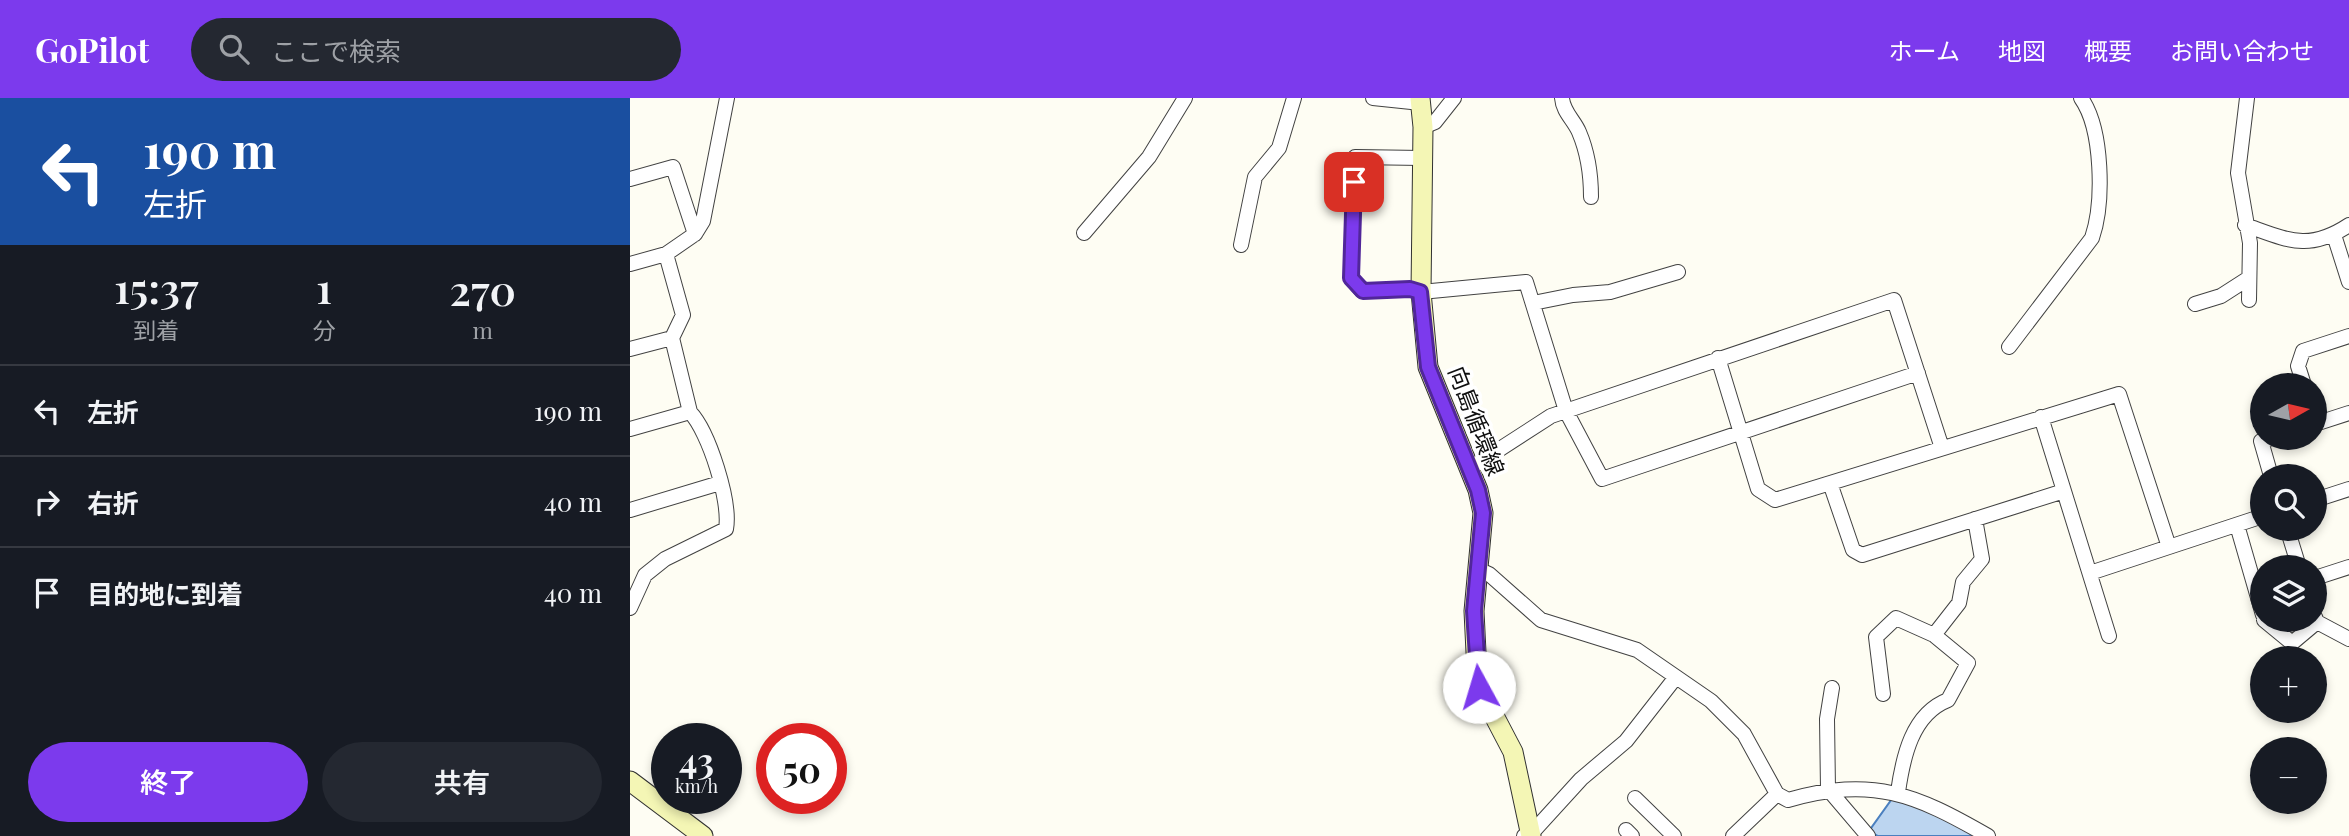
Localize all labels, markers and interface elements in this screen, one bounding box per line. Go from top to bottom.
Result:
search box [191,18,681,81]
text: GoPilot [35,27,149,71]
icon: search [215,30,253,68]
text: ここで検索 [271,33,401,68]
text: ホーム [1889,34,1960,66]
text: 地図 [1998,34,2046,66]
text: 概要 [2084,34,2132,66]
text: お問い合わせ [2170,34,2314,66]
text: 190 m [143,116,276,181]
icon: left [28,126,119,217]
pin [1324,152,1384,212]
icon: arrive [1335,163,1373,201]
text: 左折 [143,181,207,224]
text: 15:37 [114,259,198,315]
text: 1 [316,259,332,315]
text: 270 [450,261,516,317]
text: 到着 [133,314,179,345]
text: 分 [313,314,336,345]
text: m [473,314,493,345]
street label: 向島循環線 [1442,361,1512,480]
north arrow [2250,373,2328,450]
map controls [2250,373,2327,814]
icon: left [28,392,66,430]
text: 190 m [534,393,602,428]
text: 左折 [87,394,139,429]
button: search [2250,464,2327,541]
icon: right [28,483,66,521]
text: 40 m [544,484,602,519]
text: 右折 [87,485,139,520]
button: layers [2250,555,2327,632]
icon: arrive [28,574,66,612]
text: 40 m [544,575,602,610]
text: 目的地に到着 [87,576,243,611]
button: + [2250,646,2327,723]
position arrow [1442,650,1516,724]
speed limit sign: 50 [756,723,847,814]
text: 43 [679,736,714,783]
button: − [2250,737,2327,814]
button: 終了 [28,742,308,822]
button: 共有 [322,742,602,822]
text: km/h [675,774,718,798]

